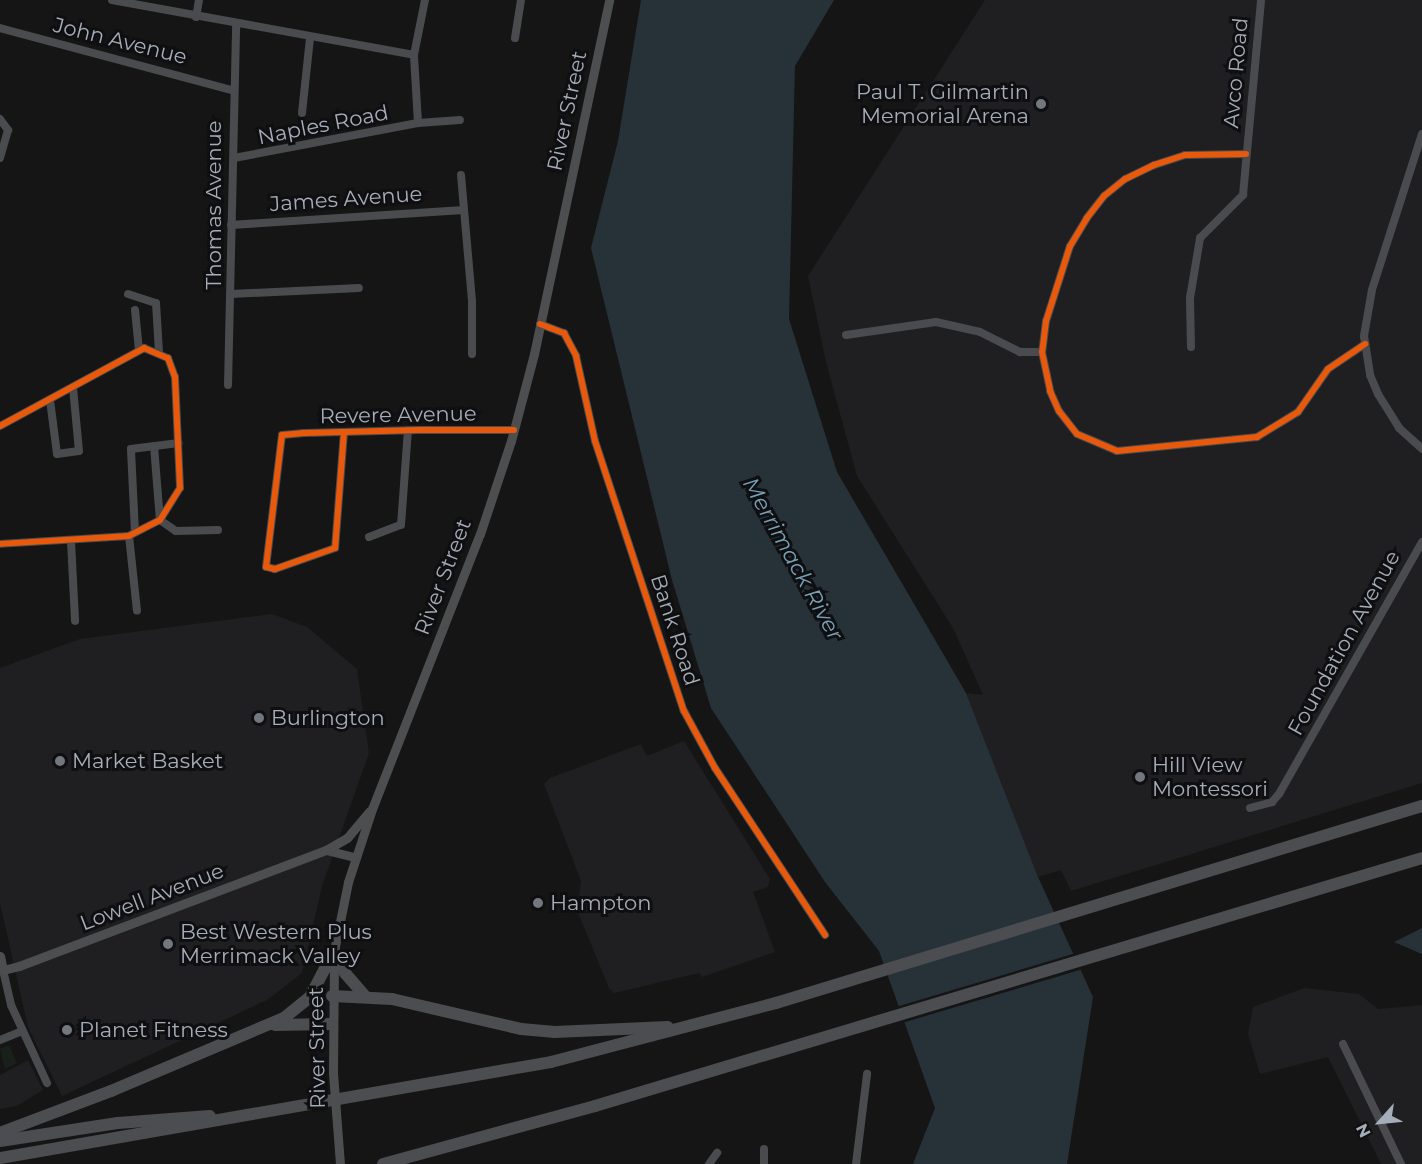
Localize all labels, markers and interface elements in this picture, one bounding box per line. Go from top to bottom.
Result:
street label: John Avenue [51,12,189,70]
street label: Avco Road [1219,17,1253,129]
street label: River Street [542,49,592,173]
place label: Paul T. Gilmartin Memorial Arena [856,79,1029,129]
marker: Paul T. Gilmartin Memorial Arena [1034,97,1048,111]
street label: Naples Road [255,100,391,150]
street label: Thomas Avenue [201,120,227,290]
street label: James Avenue [269,181,423,217]
street label: Revere Avenue [319,401,477,429]
water label: Merrimack River [737,473,849,645]
street label: River Street [409,516,477,638]
street label: Foundation Avenue [1283,546,1405,740]
street label: Bank Road [645,571,705,689]
place label: Burlington [271,705,385,731]
marker: Burlington [252,711,266,725]
place label: Market Basket [72,748,223,774]
place label: Hill View Montessori [1152,752,1268,802]
marker: Market Basket [53,754,67,768]
marker: Hill View Montessori [1133,770,1147,784]
street label: Lowell Avenue [77,858,227,936]
place label: Hampton [550,890,651,916]
marker: Hampton [531,896,545,910]
place label: Best Western Plus Merrimack Valley [180,919,372,969]
marker: Best Western Plus Merrimack Valley [161,937,175,951]
street label: River Street [303,987,331,1109]
place label: Planet Fitness [79,1017,228,1043]
marker: Planet Fitness [60,1023,74,1037]
north arrow [1350,1092,1410,1152]
text: N [1352,1120,1375,1140]

